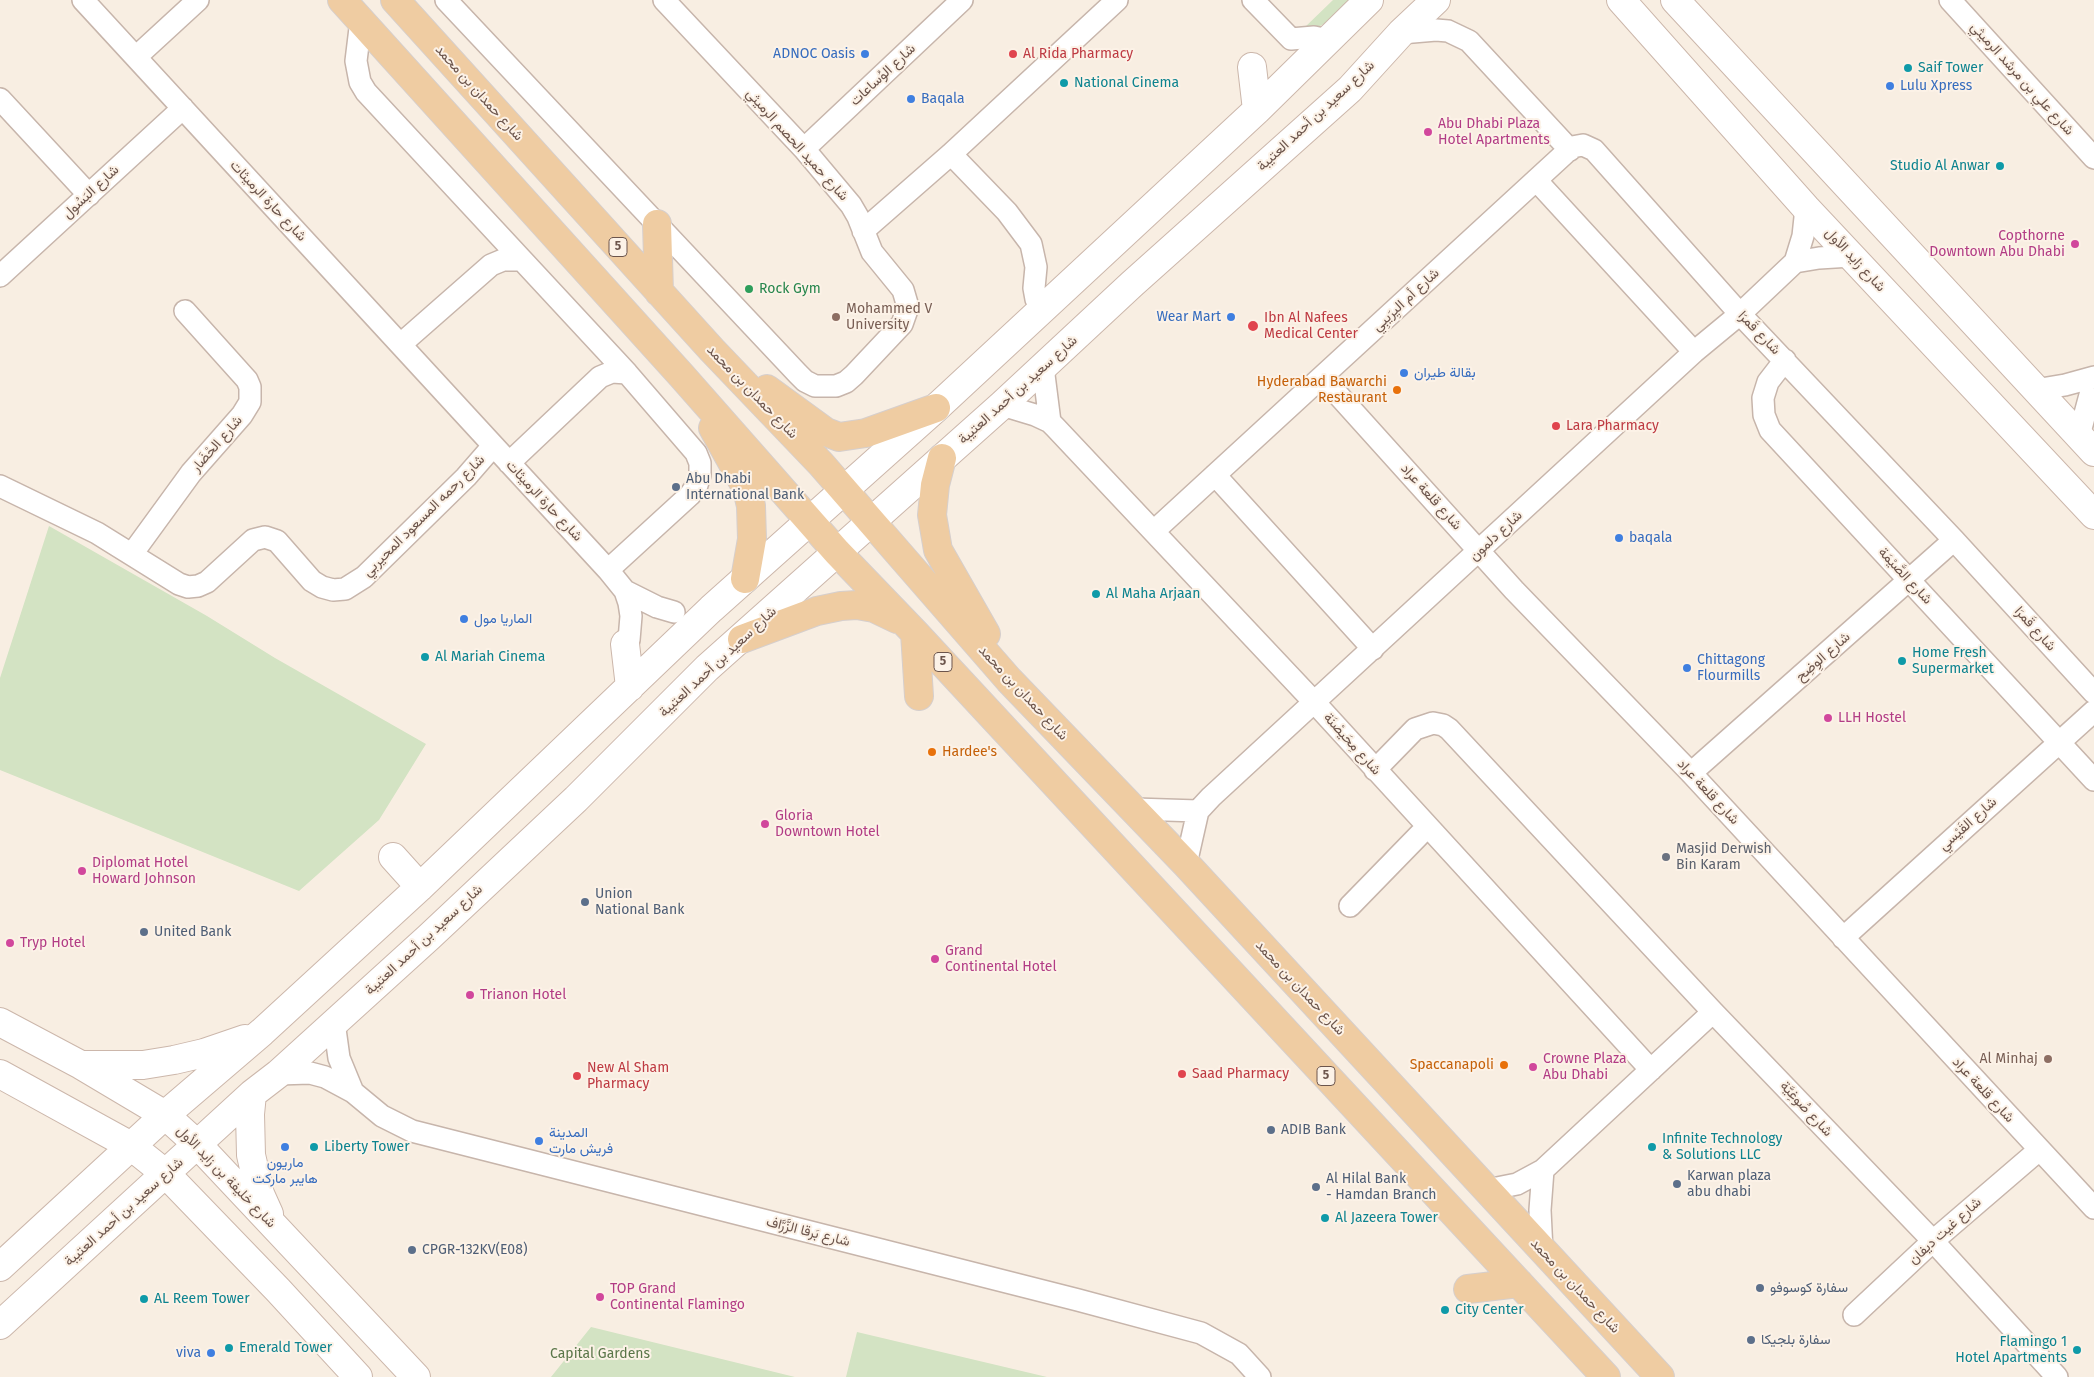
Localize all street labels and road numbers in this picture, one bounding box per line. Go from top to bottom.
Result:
street label: شارع علي بن مرشد الرميثي [1967,19,2077,139]
street label: شارع الوُساعات [847,40,919,110]
street label: شارع حمدان بن محمد [431,41,527,145]
street label: شارع سعيد بن أحمد العتيبة [1254,57,1378,175]
street label: شارع حميد الحصم الرميثي [742,85,852,205]
street label: شارع حارة الرميثات [226,157,310,245]
street label: شارع البَسُول [59,162,123,222]
street label: شارع زايد الأول [1821,225,1889,295]
road number: 5 [609,238,627,256]
street label: شارع أم اليِرَيبِي [1369,265,1443,335]
street label: شارع قَمرَا [1734,308,1784,358]
street label: شارع سعيد بن أحمد العتيبة [955,332,1081,448]
street label: شارع حمدان بن محمد [703,342,801,442]
street label: شارع الحْضَار [188,412,246,476]
street label: شارع رحمه المسعود المحيربي [359,451,489,581]
street label: شارع حارة الرميثات [502,457,586,545]
street label: شارع قلعة عراد [1397,460,1465,534]
street label: شارع دلمون [1466,507,1526,565]
street label: شارع الصَّيْمَة [1874,544,1936,608]
street label: شارع سعيد بن أحمد العتيبة [656,603,780,721]
street label: شارع قَمرَا [2011,603,2059,655]
street label: شارع الوِضِح [1792,629,1854,685]
street label: شارع حمدان بن محمد [975,642,1071,744]
road number: 5 [934,652,952,672]
street label: شارع مِحَيصْنَة [1320,709,1384,779]
street label: شارع قلعة عراد [1673,756,1743,828]
street label: شارع القَيْسي [1936,794,2000,854]
street label: شارع سعيد بن أحمد العتيبة [362,881,486,999]
street label: شارع حمدان بن محمد [1252,937,1348,1039]
street label: شارع قلعة عراد [1948,1054,2018,1126]
road number: 5 [1317,1066,1335,1086]
street label: شارع صُوغِيَّة [1776,1078,1836,1140]
street label: شارع خليفة بن زايد الأول [173,1122,279,1232]
street label: شارع سعيد بن أحمد العتيبة [61,1154,187,1270]
street label: شارع غيت ديفان [1905,1194,1985,1268]
street label: شارع بَرقا الزَّرَّاف [764,1213,852,1251]
street label: شارع حمدان بن محمد [1527,1235,1623,1337]

